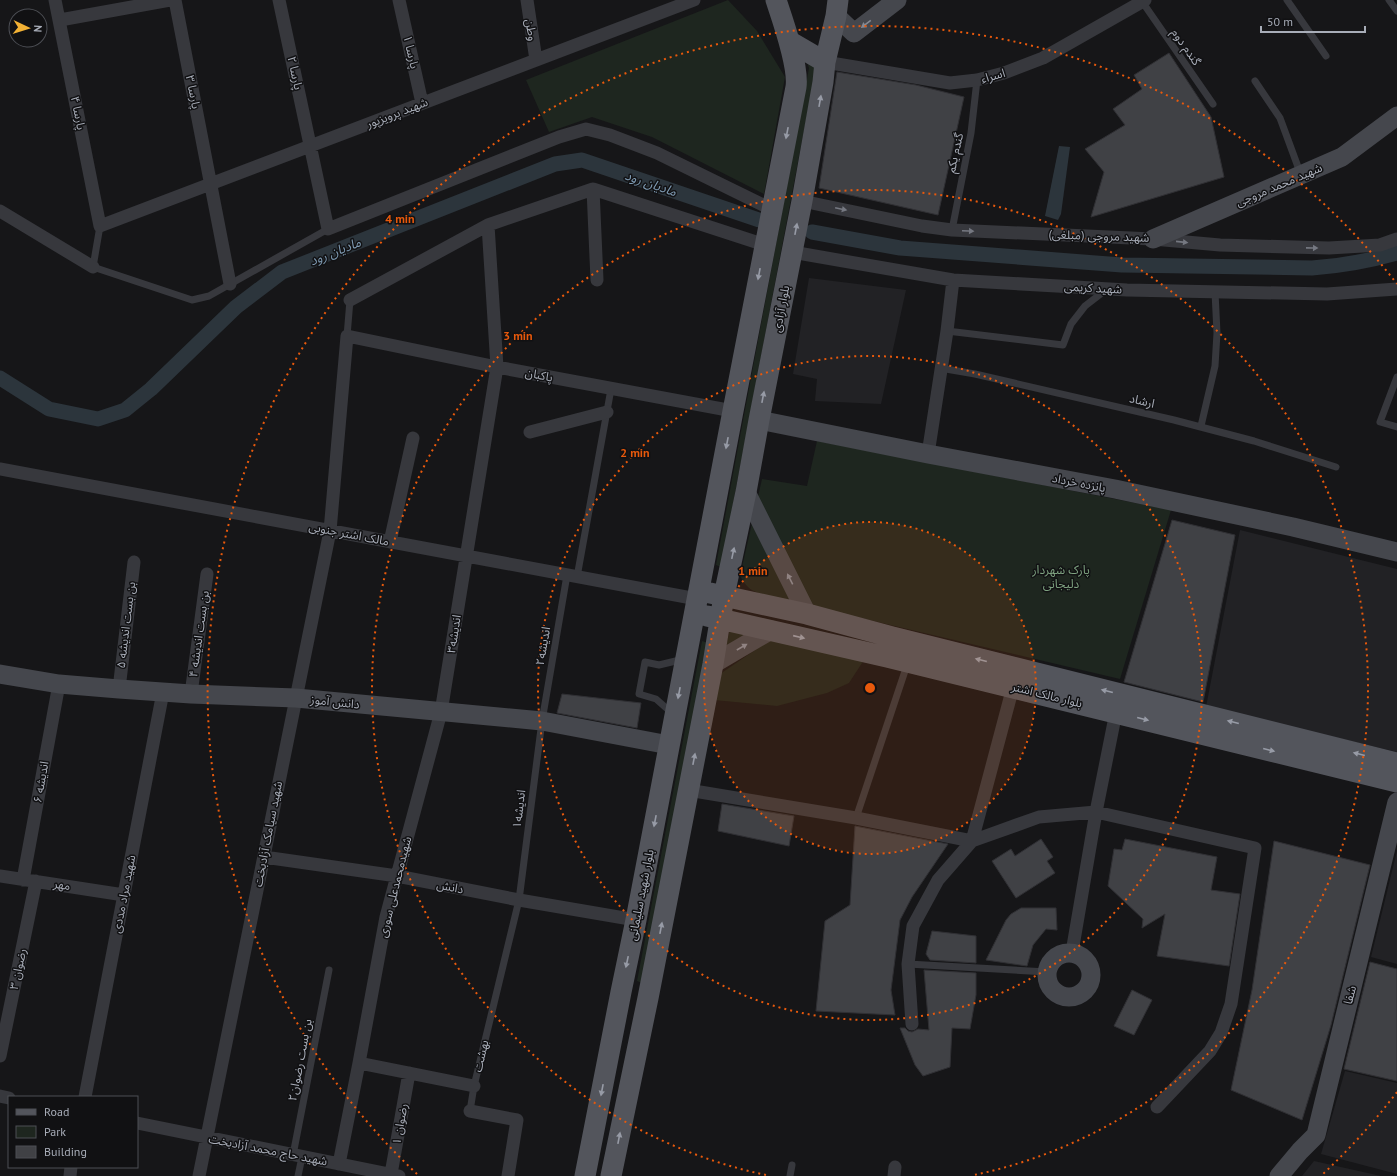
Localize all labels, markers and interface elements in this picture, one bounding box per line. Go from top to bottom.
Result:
north arrow [8,8,48,48]
scale bar [1261,8,1365,34]
text: 50 m [1267,14,1293,29]
street label: وطن [522,18,541,42]
one-way arrow [861,19,871,27]
text: N [31,25,45,33]
street label: گندم دوم [1167,25,1205,70]
street label: پارسا ۱ [399,34,423,70]
street label: پارسا ۲ [284,55,306,91]
street label: اسراء [979,65,1007,86]
street label: پارسا ۳ [182,74,204,110]
street label: شهید پرویزپور [363,94,430,133]
street label: پارسا ۴ [67,95,89,131]
one-way arrow [817,95,823,107]
one-way arrow [784,127,790,139]
street label: گندم یکم [943,130,968,175]
street label: شهید محمد مروجی [1233,160,1324,210]
water label: مادیان رود [623,167,679,200]
one-way arrow [834,206,847,212]
text: 4 min [385,211,415,226]
one-way arrow [794,223,800,235]
street label: شهید مروجی (مبلغی) [1048,226,1150,245]
one-way arrow [962,228,975,234]
water label: مادیان رود [307,233,363,269]
one-way arrow [1176,238,1188,245]
one-way arrow [1306,245,1319,251]
one-way arrow [756,268,762,281]
street label: شهید کریمی [1064,278,1123,297]
street label: بلوار آزادی [769,284,792,334]
text: 3 min [503,328,533,343]
street label: پاکبان [524,364,554,386]
street label: ارشاد [1128,390,1156,411]
one-way arrow [761,391,767,404]
one-way arrow [723,437,729,449]
text: 2 min [620,445,650,460]
street label: پانزده خرداد [1051,470,1107,496]
street label: مالک اشتر جنوبی [308,518,390,549]
one-way arrow [731,546,737,559]
park label: پارک شهردار دلیجانی [1031,562,1090,591]
text: 1 min [738,563,768,578]
one-way arrow [787,573,793,585]
street label: بن بست اندیشه ۵ [113,581,138,669]
street label: بن بست اندیشه ۴ [185,590,212,678]
street label: اندیشه۳ [443,613,464,654]
street label: اندیشه۲ [532,625,553,666]
one-way arrow [793,634,805,640]
one-way arrow [736,644,748,650]
one-way arrow [975,656,987,662]
street label: بلوار مالک اشتر [1009,678,1084,711]
centre of rings [863,681,877,695]
one-way arrow [676,687,682,699]
one-way arrow [1101,688,1113,694]
street label: دانش آموز [309,691,361,712]
one-way arrow [1137,716,1149,722]
one-way arrow [1227,719,1239,725]
one-way arrow [1263,747,1275,753]
one-way arrow [1353,750,1365,756]
one-way arrow [691,753,697,765]
street label: اندیشه ۶ [29,760,52,804]
street label: شهید سیامک آزادبخت [250,780,285,888]
street label: اندیشه۱ [509,789,528,829]
one-way arrow [651,815,657,827]
street label: شهیدمحمدعلی سوری [375,835,414,939]
street label: بلوار شهید سلیمانی [624,848,657,942]
street label: شهید مراد مددی [109,853,139,934]
street label: مهر [51,876,72,893]
street label: دانش [435,877,465,897]
one-way arrow [659,922,665,934]
street label: رضوان ۳ [6,947,29,991]
one-way arrow [624,956,630,968]
street label: شفا [1340,984,1359,1006]
street label: بن بست رضوان۲ [284,1018,315,1102]
street label: بهشت [470,1038,492,1073]
one-way arrow [599,1083,605,1096]
legend [8,1096,138,1168]
street label: رضوان ۱ [389,1102,411,1146]
text: Road [44,1104,69,1119]
text: Park [44,1124,66,1139]
street label: شهید حاج محمد آزادبخت [207,1131,329,1170]
one-way arrow [616,1132,622,1144]
text: Building [44,1144,87,1159]

